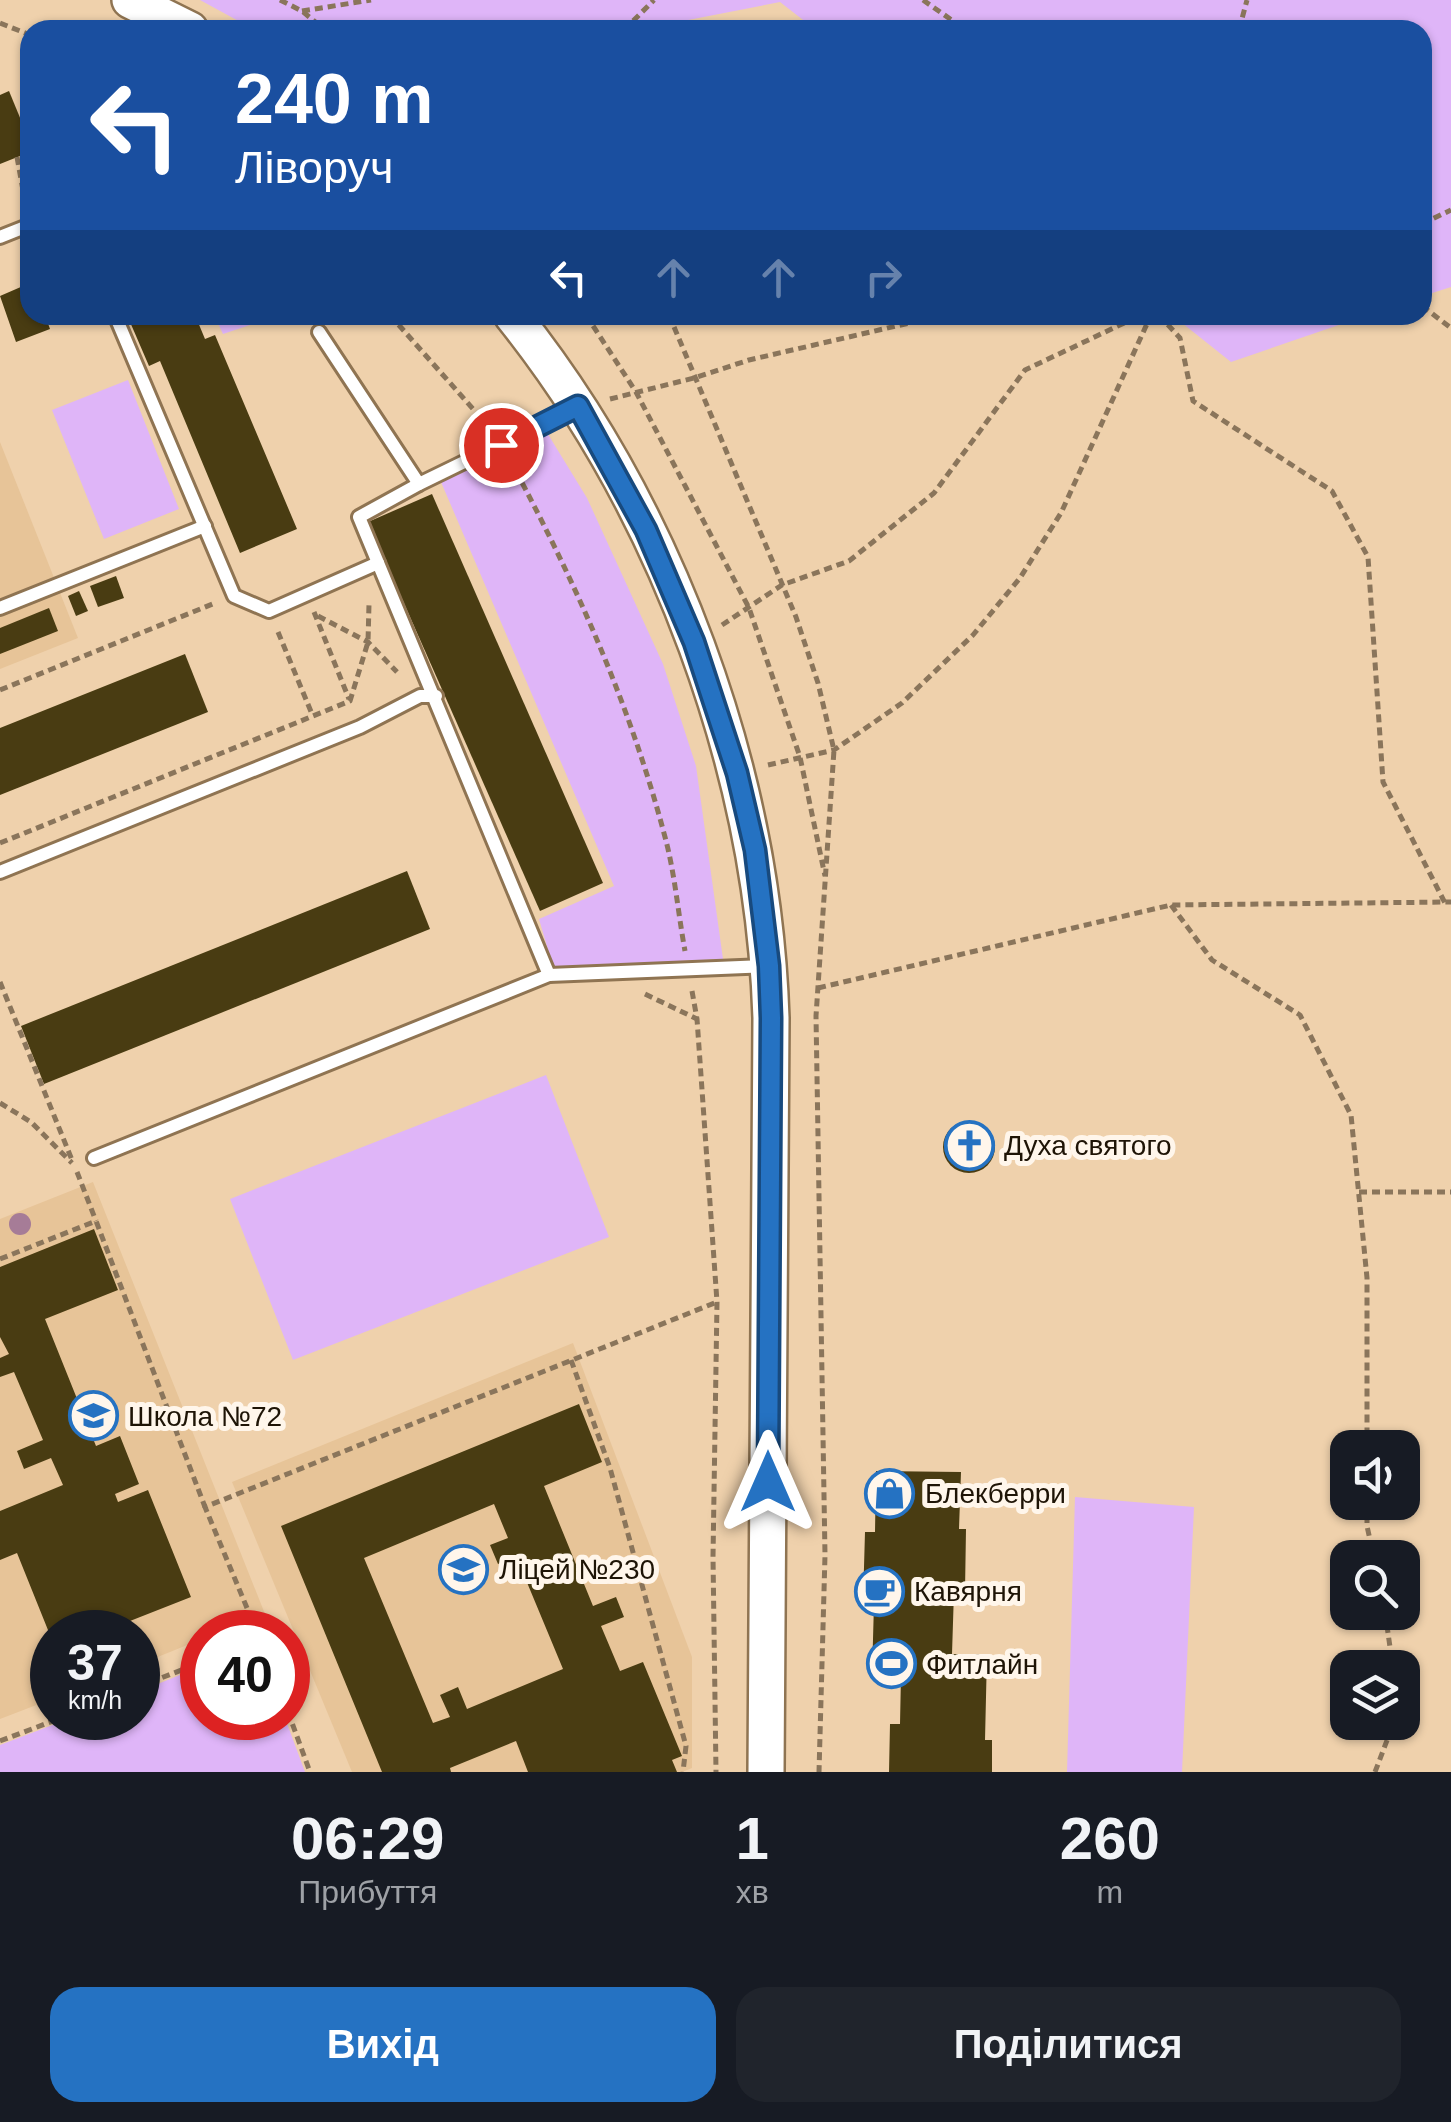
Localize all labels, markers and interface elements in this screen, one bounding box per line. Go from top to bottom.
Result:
icon: left [70,60,200,190]
text: 240 m [235,60,433,138]
text: Ліворуч [235,142,393,193]
icon: left [541,250,596,305]
icon: ahead [646,250,701,305]
icon: ahead [751,250,806,305]
icon: right [856,250,911,305]
pin [459,403,544,488]
icon: arrive [474,418,529,473]
church icon: Духа святого [943,1119,995,1171]
place label: Духа святого [1004,1130,1172,1161]
school or university icon: Школа №72 [67,1390,119,1442]
place label: Школа №72 [128,1401,282,1432]
position arrow [716,1430,820,1534]
map controls [1330,1430,1420,1740]
button: sound [1330,1430,1420,1520]
shop icon: Блекберри [864,1467,916,1519]
place label: Блекберри [925,1478,1066,1509]
button: search [1330,1540,1420,1630]
school or university icon: Ліцей №230 [438,1543,490,1595]
place label: Ліцей №230 [499,1554,655,1585]
cafe icon: Кавярня [853,1565,905,1617]
place label: Кавярня [914,1576,1022,1607]
speed limit sign: 40 [180,1610,310,1740]
text: 37 [67,1635,123,1691]
sports icon: Фитлайн [865,1638,917,1690]
place label: Фитлайн [926,1649,1038,1680]
button: layers [1330,1650,1420,1740]
text: km/h [68,1686,122,1714]
text: 06:29 [291,1805,444,1872]
text: 1 [735,1805,769,1872]
text: 260 [1060,1805,1160,1872]
text: Прибуття [298,1874,437,1910]
text: хв [736,1874,769,1910]
text: m [1097,1874,1123,1910]
button: Вихід [50,1987,716,2102]
button: Поділитися [736,1987,1401,2102]

